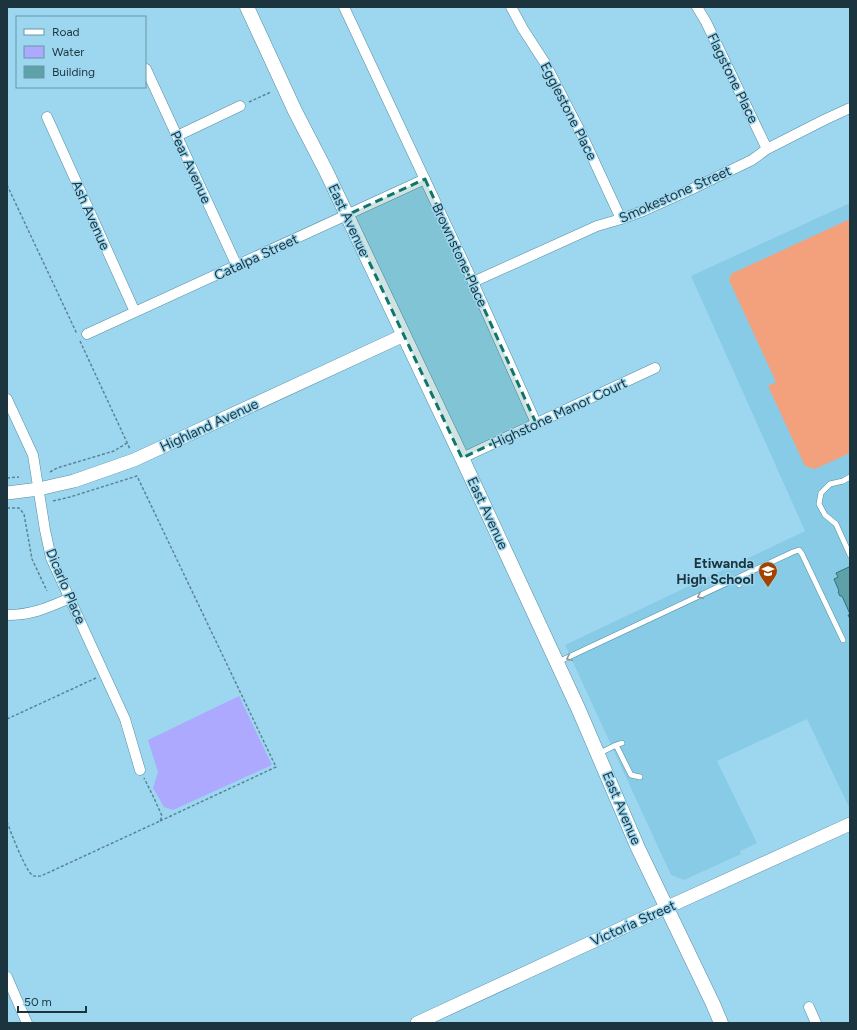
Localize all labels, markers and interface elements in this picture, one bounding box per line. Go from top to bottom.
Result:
legend [16,16,146,88]
text: Road [52,25,80,39]
street label: Flagstone Place [703,30,762,126]
text: Water [52,45,84,59]
street label: Egglestone Place [537,59,601,163]
text: Building [52,65,95,79]
street label: Pear Avenue [166,128,215,207]
street label: Smokestone Street [617,162,734,227]
street label: Ash Avenue [68,178,114,253]
street label: East Avenue [324,181,373,259]
street label: Brownstone Place [428,201,491,310]
street label: Catalpa Street [211,231,301,284]
street label: Highstone Manor Court [489,375,630,452]
street label: Highland Avenue [157,395,262,456]
street label: East Avenue [463,474,512,552]
street label: Dicarlo Place [42,546,89,627]
place label: Etiwanda High School [676,555,754,588]
school or university icon: Etiwanda High School [757,560,779,588]
one-way arrow [697,591,704,599]
one-way arrow [566,653,573,661]
street label: East Avenue [598,769,645,848]
street label: Victoria Street [588,897,679,950]
scale bar [18,988,86,1014]
text: 50 m [24,995,52,1009]

